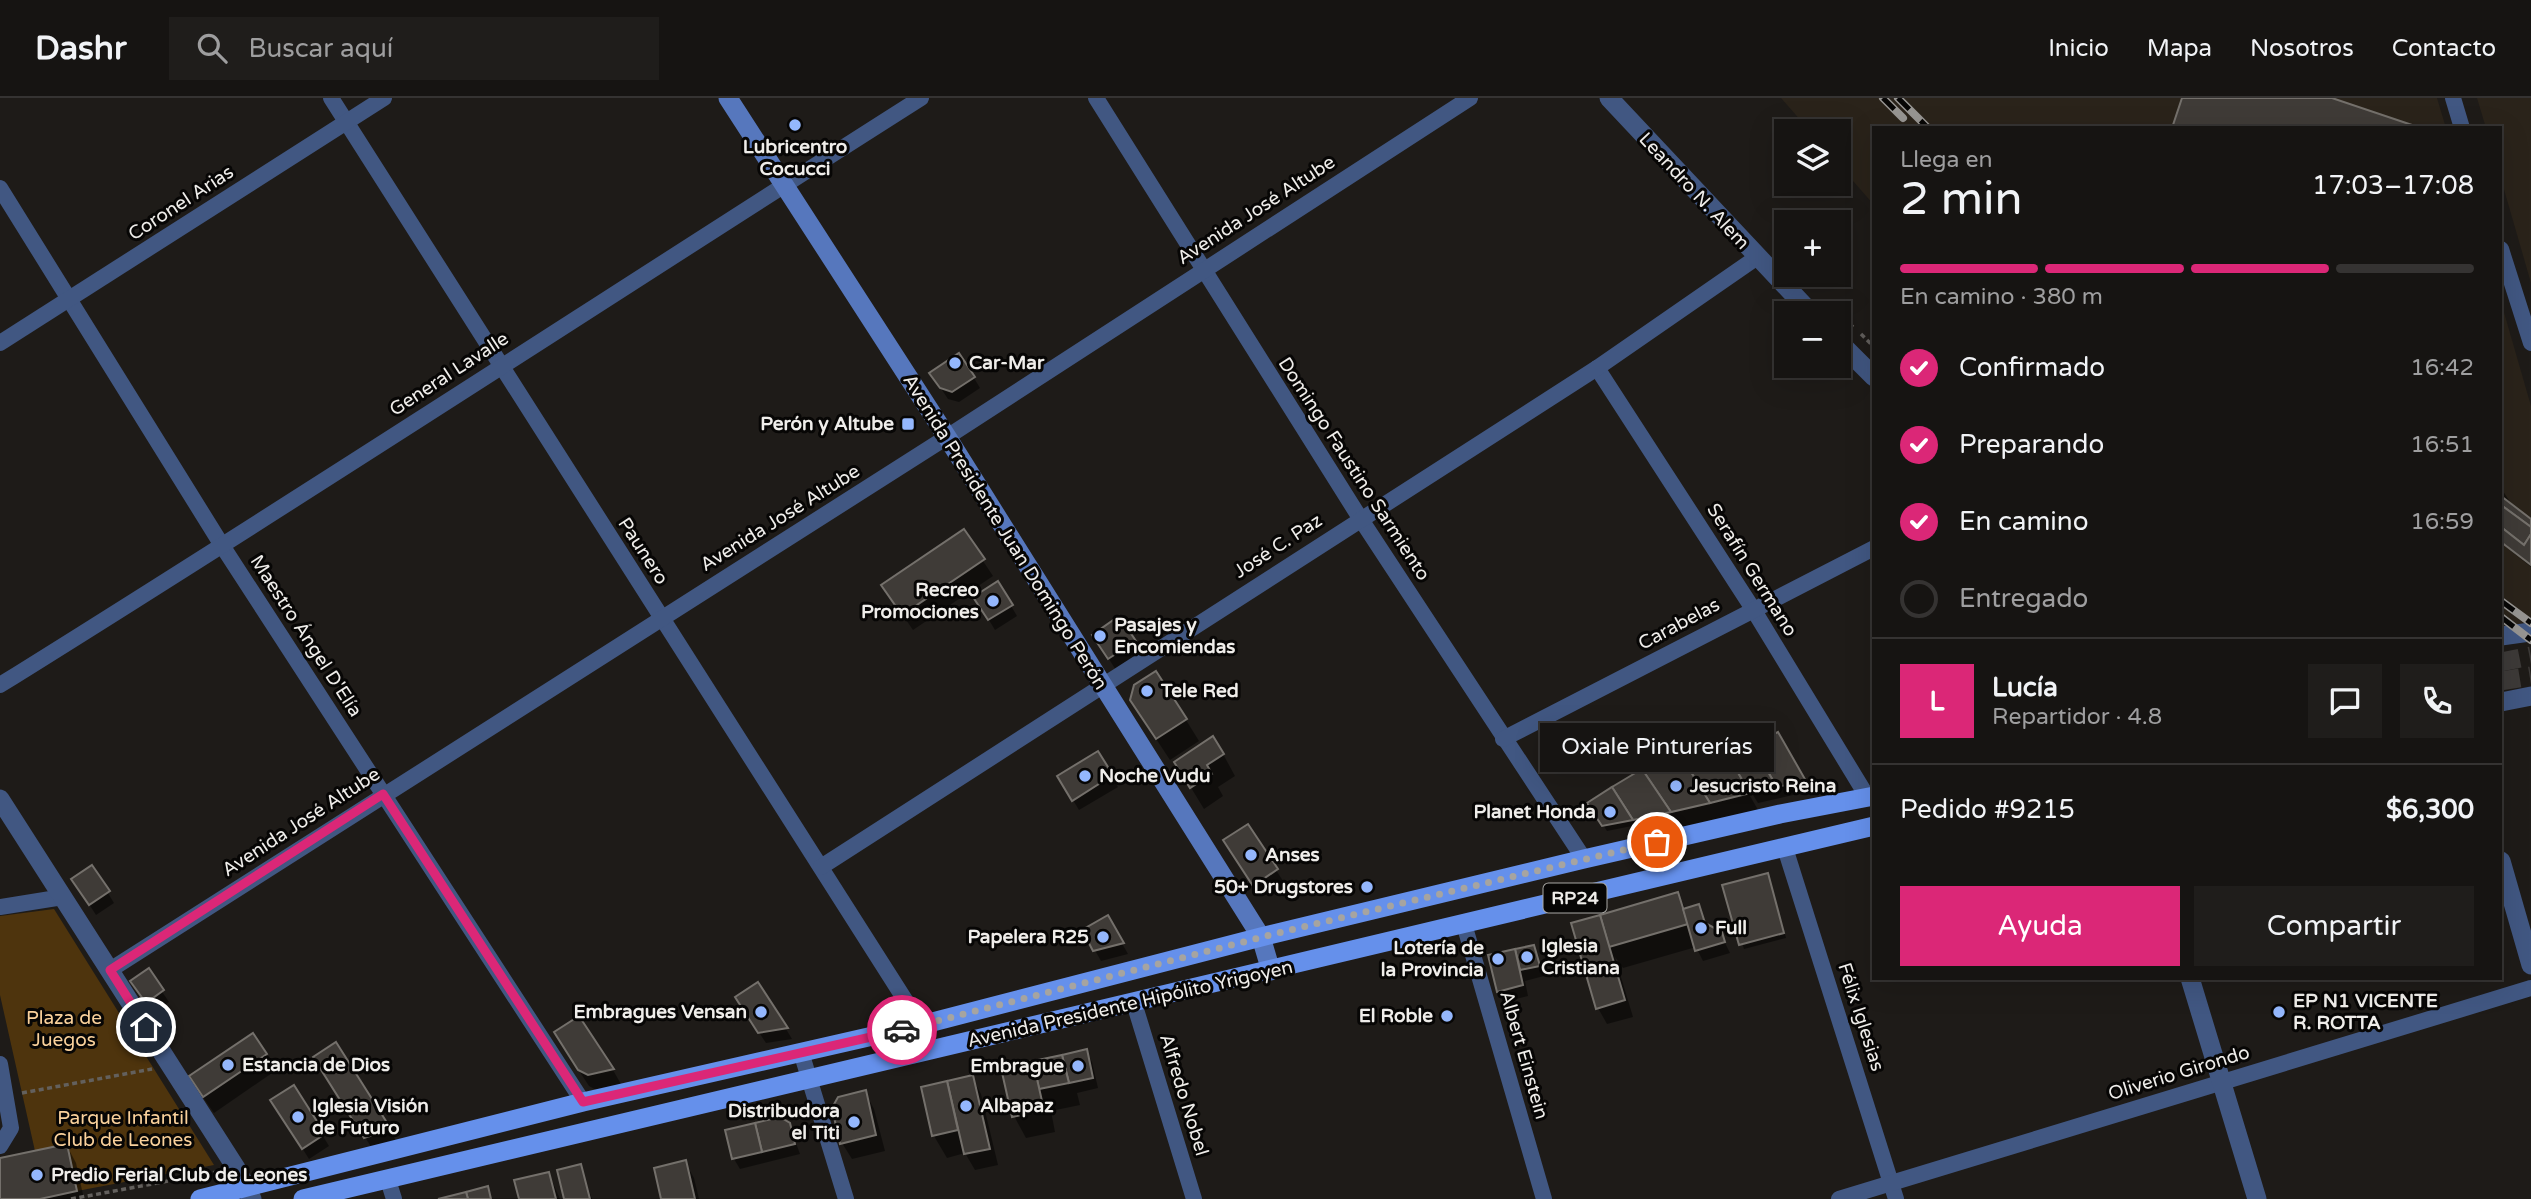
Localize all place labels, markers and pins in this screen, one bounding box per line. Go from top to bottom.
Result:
marker: Lubricentro Cocucci [787,117,803,133]
place label: Lubricentro Cocucci [743,136,847,180]
place label: Car-Mar [969,352,1045,374]
marker: Car-Mar [947,355,963,371]
place label: Perón y Altube [760,413,894,436]
marker: Perón y Altube [900,416,916,432]
place label: Recreo Promociones [861,579,979,623]
marker: Recreo Promociones [985,593,1001,609]
place label: Pasajes y Encomiendas [1114,614,1235,658]
marker: Pasajes y Encomiendas [1092,628,1108,644]
place label: Tele Red [1160,680,1239,702]
marker: Tele Red [1139,683,1155,699]
callout: Oxiale Pinturerías [1540,723,1774,772]
place label: Noche Vudu [1099,765,1210,787]
marker: Noche Vudu [1077,768,1093,784]
place label: Jesucristo Reina [1689,775,1836,797]
marker: Jesucristo Reina [1668,778,1684,794]
place label: Planet Honda [1474,801,1596,823]
marker: Planet Honda [1602,804,1618,820]
pin [1627,812,1687,872]
place label: Anses [1265,844,1320,866]
marker: Anses [1243,847,1259,863]
place label: 50+ Drugstores [1214,876,1353,899]
marker: 50+ Drugstores [1359,879,1375,895]
place label: Full [1715,917,1747,939]
marker: Full [1693,920,1709,936]
place label: Papelera R25 [968,926,1089,949]
marker: Papelera R25 [1095,929,1111,945]
place label: Iglesia Cristiana [1541,935,1620,979]
place label: Lotería de la Provincia [1381,937,1484,981]
marker: Iglesia Cristiana [1519,949,1535,965]
marker: Lotería de la Provincia [1490,951,1506,967]
place label: EP N1 VICENTE R. ROTTA [2293,990,2438,1034]
pin [116,997,176,1057]
place label: Embragues Vensan [573,1001,747,1024]
marker: Embragues Vensan [753,1004,769,1020]
marker: EP N1 VICENTE R. ROTTA [2271,1004,2287,1020]
place label: El Roble [1359,1005,1433,1027]
marker: El Roble [1439,1008,1455,1024]
place label: Estancia de Dios [242,1054,390,1076]
place label: Embrague [970,1055,1064,1078]
marker: Estancia de Dios [220,1057,236,1073]
marker: Embrague [1070,1058,1086,1074]
place label: Iglesia Visión de Futuro [312,1095,429,1139]
place label: Albapaz [980,1095,1054,1118]
marker: Albapaz [958,1098,974,1114]
place label: Distribudora el Titi [728,1100,840,1144]
marker: Iglesia Visión de Futuro [290,1109,306,1125]
marker: Distribudora el Titi [846,1114,862,1130]
place label: Predio Ferial Club de Leones [51,1164,307,1186]
marker: Predio Ferial Club de Leones [29,1167,45,1183]

